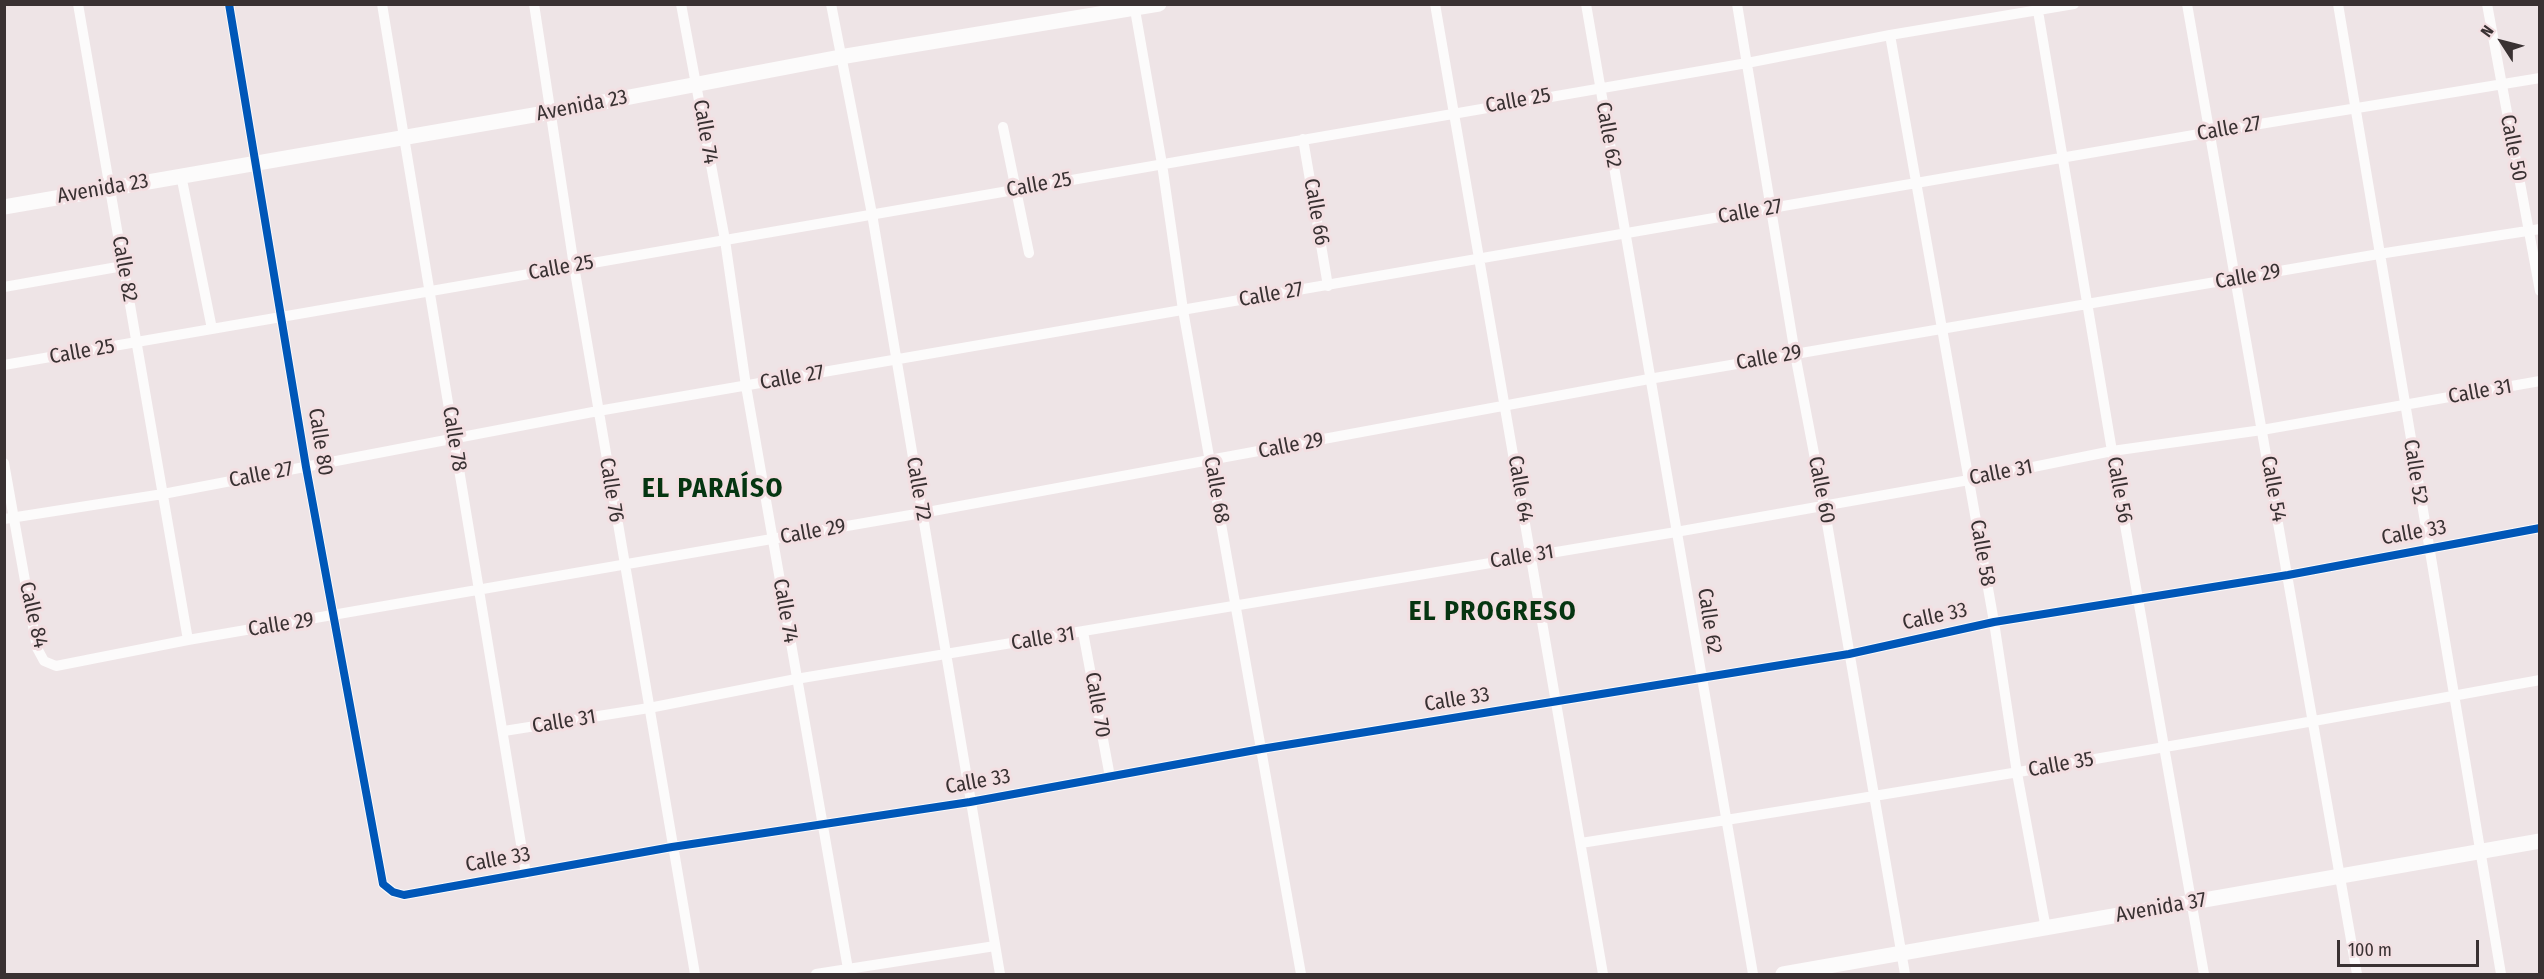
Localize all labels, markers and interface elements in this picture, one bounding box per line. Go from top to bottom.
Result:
north arrow [2472,12,2532,72]
text: N [2477,22,2498,41]
street label: Calle 25 [1483,83,1553,119]
street label: Avenida 23 [534,85,630,127]
street label: Calle 74 [687,98,723,166]
street label: Calle 62 [1590,100,1626,170]
street label: Calle 27 [2195,111,2263,147]
street label: Calle 50 [2494,113,2532,183]
street label: Calle 25 [1004,167,1074,203]
street label: Avenida 23 [55,169,151,209]
street label: Calle 66 [1298,176,1334,248]
street label: Calle 27 [1716,194,1784,230]
street label: Calle 82 [106,234,142,304]
street label: Calle 25 [526,250,596,286]
street label: Calle 29 [2213,259,2283,295]
street label: Calle 27 [1237,277,1305,313]
street label: Calle 25 [47,334,117,370]
street label: Calle 29 [1734,340,1804,376]
street label: Calle 27 [758,360,826,396]
street label: Calle 31 [2446,374,2514,410]
street label: Calle 78 [436,405,472,473]
street label: Calle 80 [302,406,338,478]
street label: Calle 29 [1256,427,1326,465]
street label: Calle 52 [2397,438,2433,506]
street label: Calle 68 [1198,454,1234,526]
street label: Calle 64 [1502,454,1538,524]
street label: Calle 60 [1802,454,1840,526]
street label: Calle 54 [2255,454,2291,524]
street label: Calle 72 [900,455,936,523]
street label: Calle 31 [1967,455,2035,491]
street label: Calle 56 [2101,455,2137,525]
street label: Calle 27 [227,456,295,494]
street label: Calle 76 [593,456,629,524]
district label: EL PARAÍSO [642,473,784,505]
street label: Calle 29 [778,514,848,550]
street label: Calle 33 [2379,515,2449,551]
street label: Calle 58 [1964,518,2000,588]
street label: Calle 31 [1488,540,1556,574]
street label: Calle 74 [767,577,803,645]
street label: Calle 84 [13,579,53,651]
street label: Calle 62 [1691,586,1727,656]
district label: EL PROGRESO [1409,596,1577,628]
street label: Calle 33 [1900,598,1970,636]
street label: Calle 29 [246,607,316,643]
street label: Calle 31 [1009,622,1077,656]
street label: Calle 70 [1079,670,1115,740]
street label: Calle 33 [1423,682,1491,718]
street label: Calle 31 [530,705,598,739]
street label: Calle 35 [2026,747,2096,783]
street label: Calle 33 [943,764,1013,800]
street label: Calle 33 [463,842,533,878]
street label: Avenida 37 [2114,888,2208,928]
scale bar [2340,928,2482,966]
text: 100 m [2348,939,2392,961]

